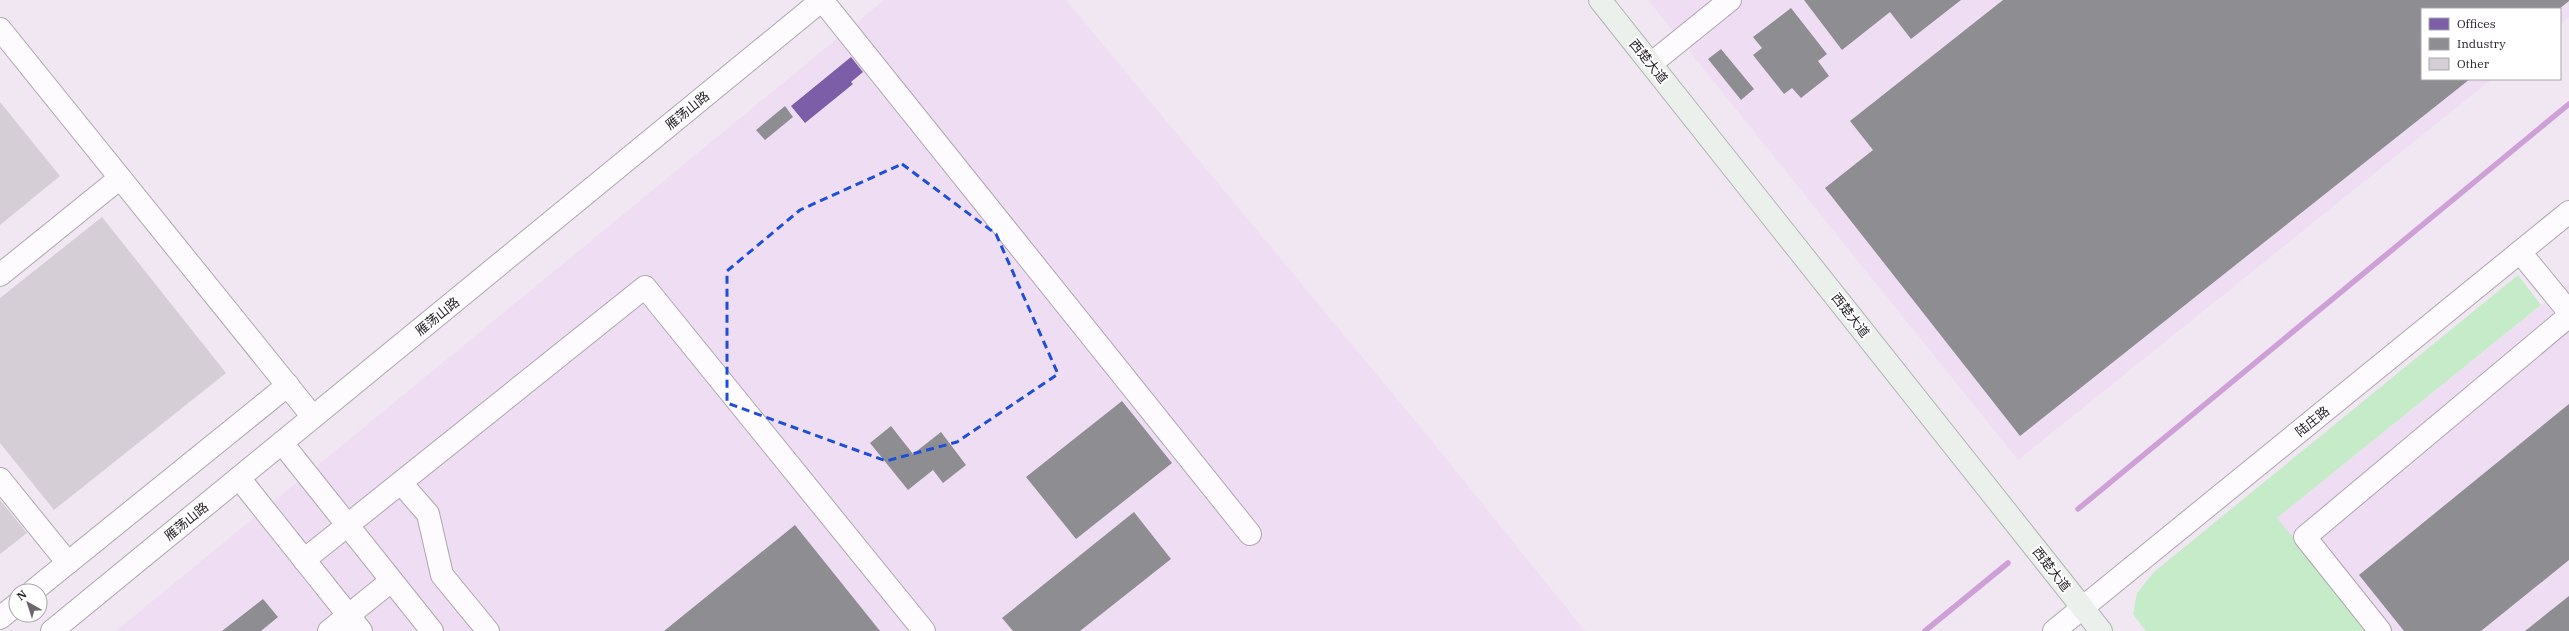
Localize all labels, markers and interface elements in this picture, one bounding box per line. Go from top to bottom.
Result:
legend [2421,8,2561,80]
text: Offices [2457,16,2496,31]
street label: 西楚大道 [1626,36,1672,87]
text: Industry [2457,36,2506,51]
text: Other [2457,56,2490,71]
street label: 雁荡山路 [662,87,713,133]
street label: 西楚大道 [1828,290,1873,341]
street label: 雁荡山路 [412,293,463,339]
street label: 陆庄路 [2292,403,2333,440]
street label: 雁荡山路 [161,498,212,544]
street label: 西楚大道 [2029,544,2074,595]
north arrow [8,583,48,623]
text: N [14,587,30,603]

